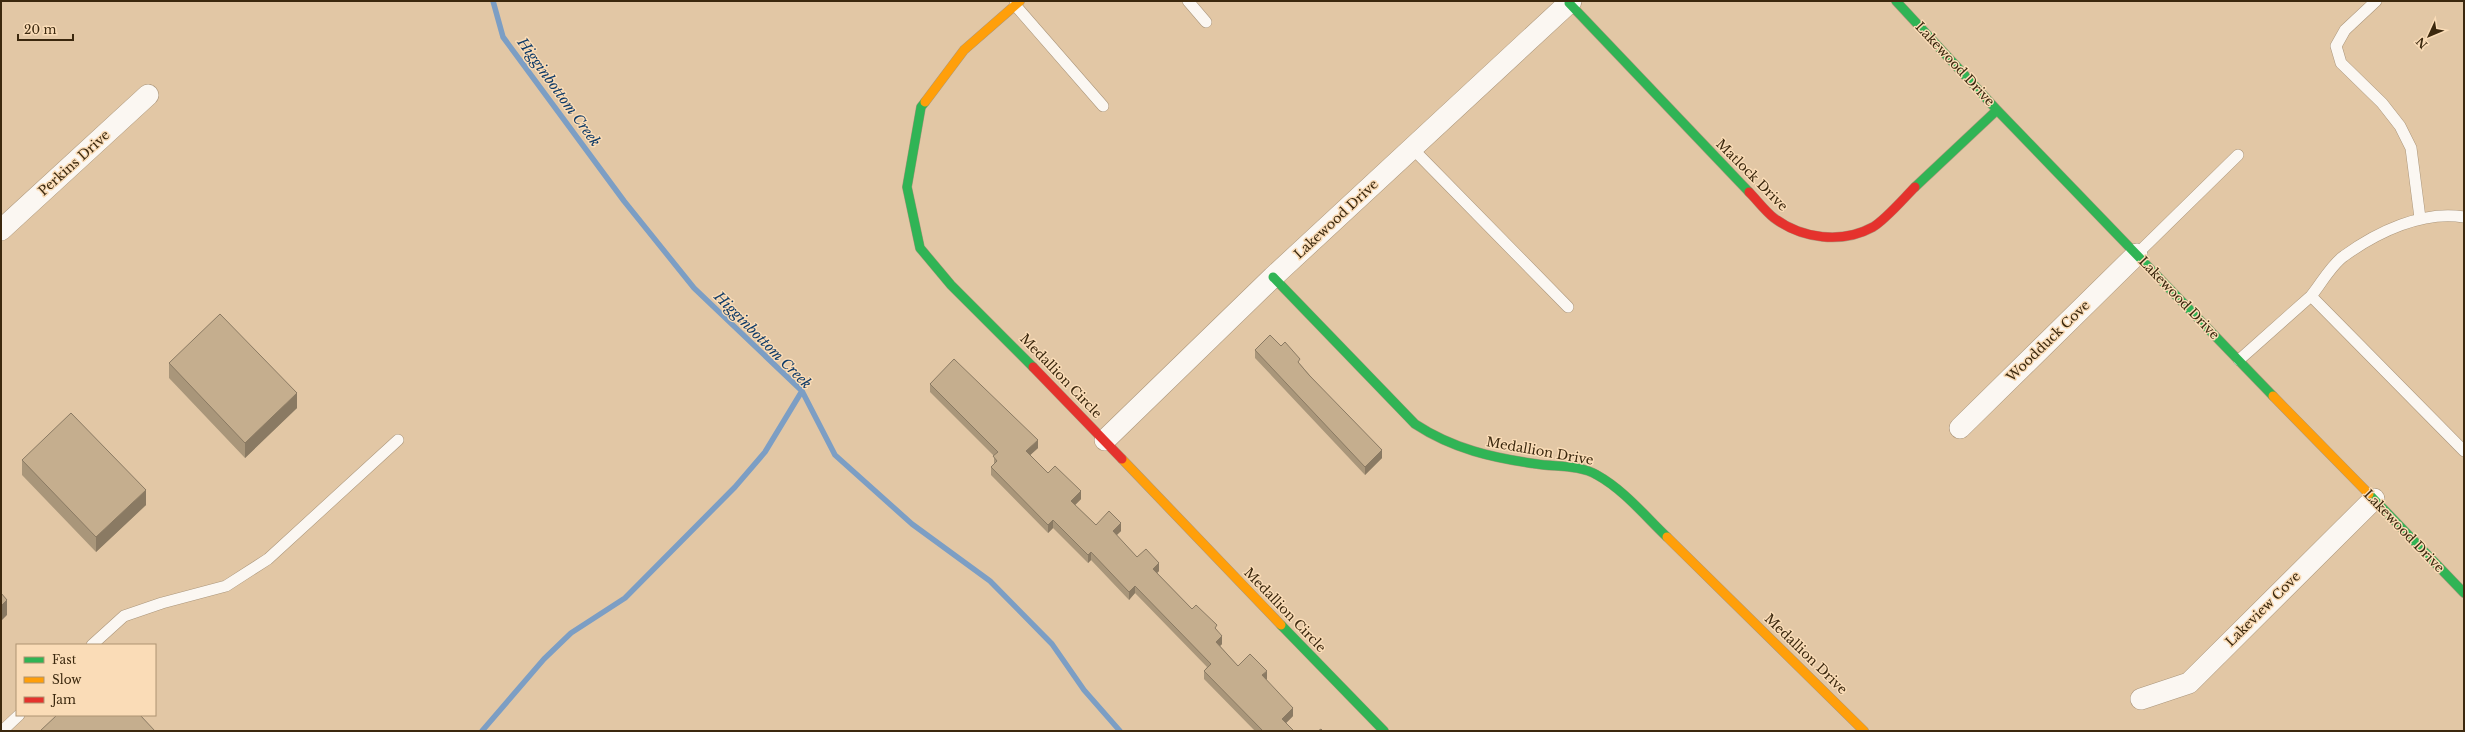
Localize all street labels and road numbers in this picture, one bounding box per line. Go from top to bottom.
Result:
street label: Lakewood Drive [1912,18,1998,110]
street label: Perkins Drive [35,126,113,200]
street label: Matlock Drive [1713,136,1791,214]
street label: Lakewood Drive [1290,176,1382,262]
street label: Lakewood Drive [2135,253,2223,343]
street label: Woodduck Cove [2002,297,2093,386]
street label: Medallion Circle [1016,330,1106,422]
street label: Medallion Drive [1485,433,1595,469]
street label: Lakewood Drive [2360,486,2448,576]
street label: Medallion Circle [1240,564,1330,656]
street label: Lakeview Cove [2222,568,2304,650]
street label: Medallion Drive [1761,610,1851,698]

